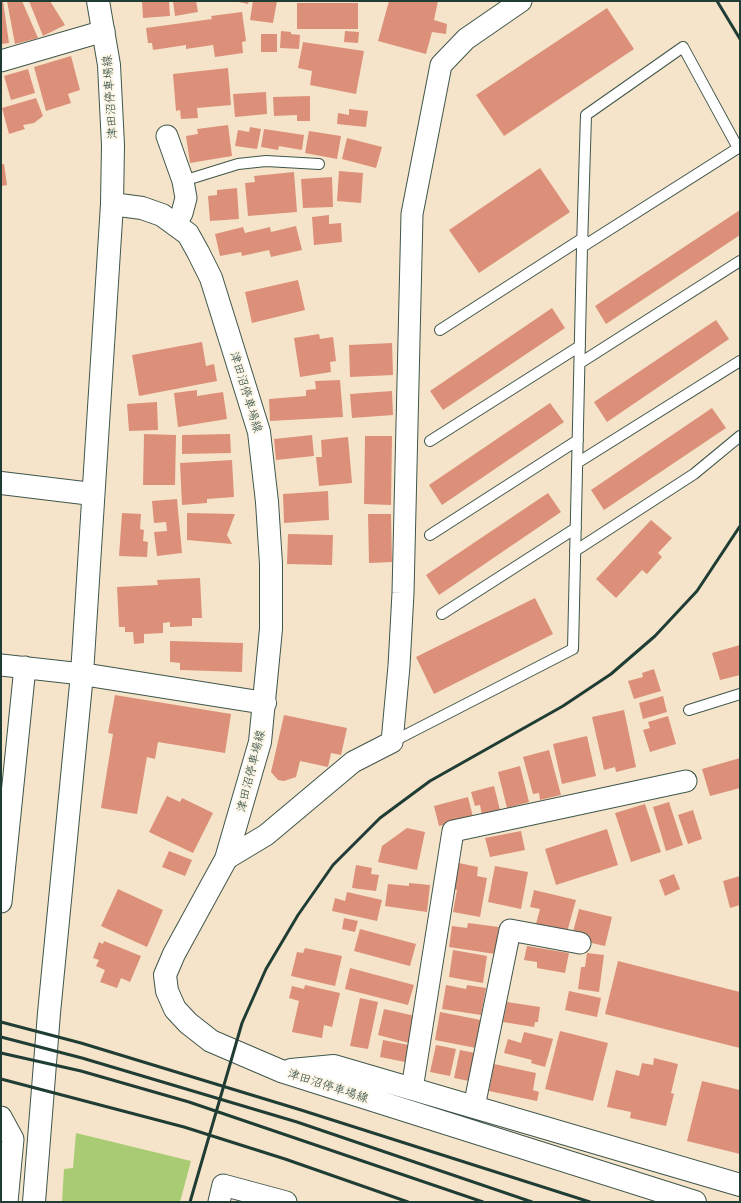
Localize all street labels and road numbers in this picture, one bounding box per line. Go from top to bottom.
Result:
street label: 津田沼停車場線 [100,55,120,139]
street label: 津田沼停車場線 [227,350,265,434]
street label: 津田沼停車場線 [234,729,268,813]
street label: 津田沼停車場線 [286,1066,370,1106]

